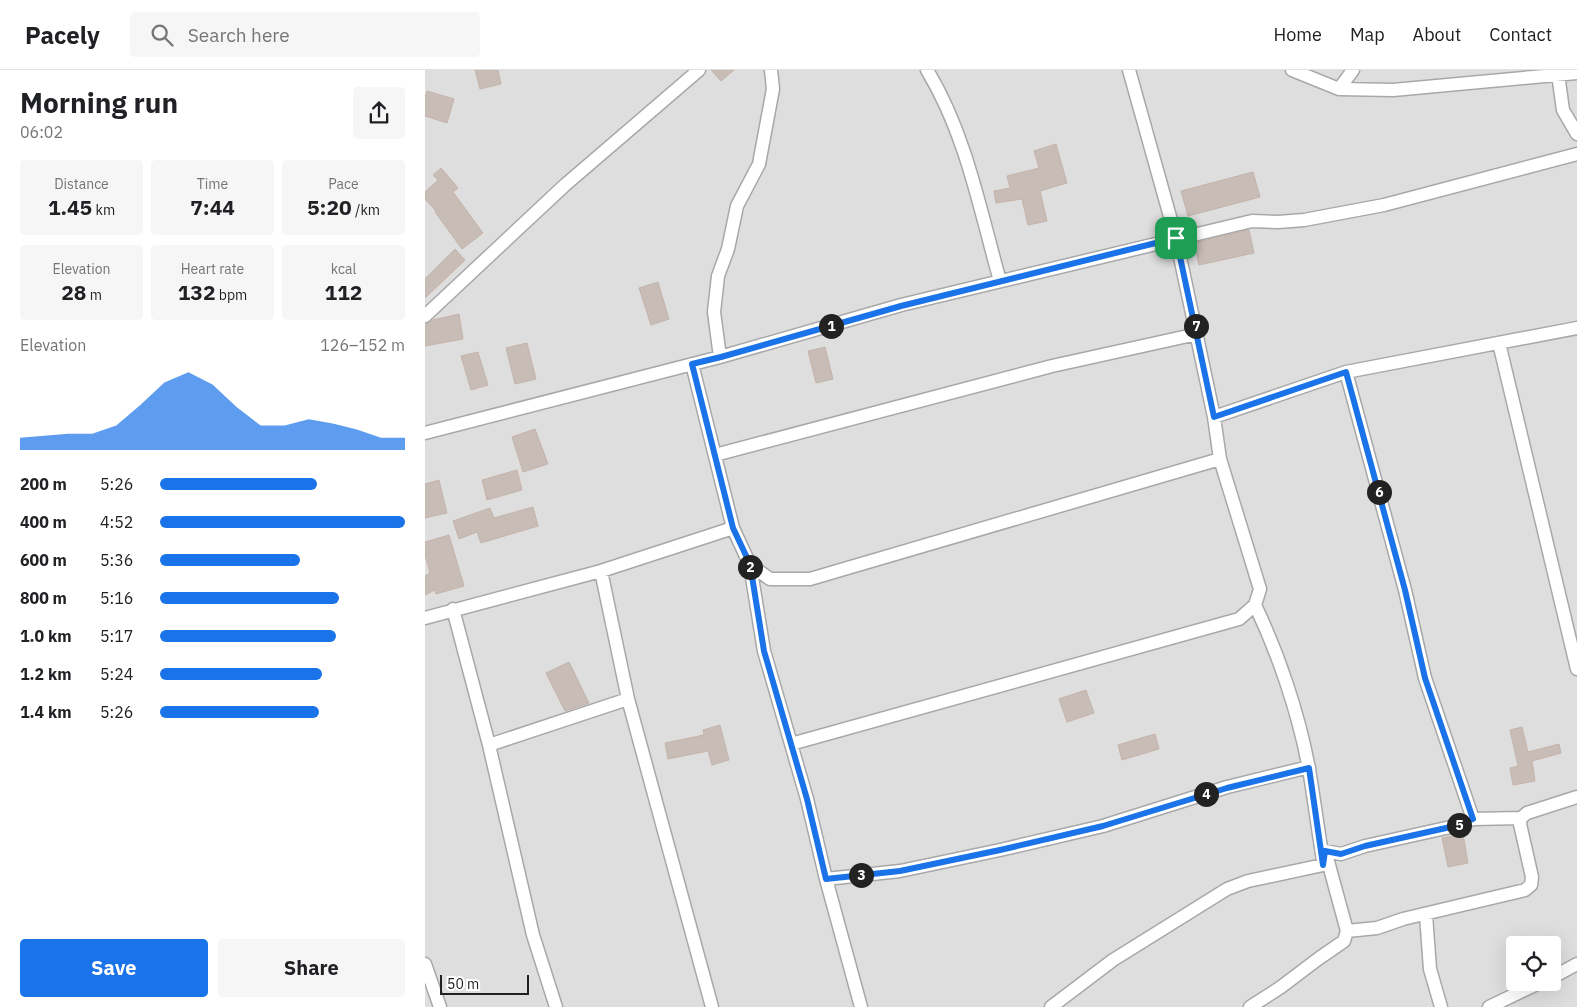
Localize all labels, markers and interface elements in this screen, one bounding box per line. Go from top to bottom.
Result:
search box [130,12,480,57]
text: Pacely [25,19,100,51]
icon: search [148,21,176,49]
text: Search here [188,23,290,47]
text: Home [1274,23,1322,46]
text: Map [1350,23,1385,46]
text: About [1413,23,1461,46]
text: Contact [1489,23,1552,46]
text: Morning run [20,84,178,121]
button: share [353,87,405,139]
text: 06:02 [20,122,63,142]
text: Distance [54,175,109,193]
text: Time [197,175,228,193]
text: Pace [328,175,359,193]
text: 1.45 [48,193,92,221]
text: 7:44 [190,193,235,221]
text: 5:20 [307,193,352,221]
text: km [92,201,115,219]
text: /km [352,201,380,219]
pin [1155,217,1197,259]
icon: arrive [1162,224,1190,252]
text: Elevation [53,260,111,278]
text: Heart rate [181,260,244,278]
text: kcal [331,260,356,278]
text: 28 [61,278,86,306]
text: 132 [178,278,216,306]
text: 112 [325,278,362,306]
text: m [86,286,102,304]
text: bpm [216,286,247,304]
pin: 1 [819,314,843,338]
pin: 7 [1183,314,1209,338]
text: 1 [827,317,836,335]
text: 7 [1192,317,1201,335]
text: Elevation [20,335,86,355]
text: 126–152 m [320,335,405,355]
text: 200 m [20,474,67,494]
text: 5:26 [100,474,133,494]
pin: 6 [1367,480,1391,504]
text: 6 [1375,483,1384,501]
text: 400 m [20,512,67,532]
text: 4:52 [100,512,133,532]
text: 600 m [20,550,67,570]
text: 5:36 [100,550,133,570]
pin: 2 [737,554,763,580]
text: 2 [746,558,755,576]
text: 800 m [20,588,67,608]
text: 5:16 [100,588,133,608]
text: 1.0 km [20,626,71,646]
text: 5:17 [100,626,133,646]
text: 1.2 km [20,664,71,684]
text: 5:24 [100,664,133,684]
text: 1.4 km [20,702,71,722]
text: 5:26 [100,702,133,722]
pin: 4 [1193,782,1219,806]
text: 4 [1202,785,1211,803]
pin: 5 [1447,812,1471,838]
text: 5 [1455,816,1464,834]
pin: 3 [849,862,873,888]
text: 3 [857,866,866,884]
map controls [1506,936,1561,991]
button: locate [1506,936,1561,991]
button: Save [20,939,208,997]
button: Share [218,939,405,997]
scale bar [440,972,529,995]
text: 50 m [447,975,479,993]

